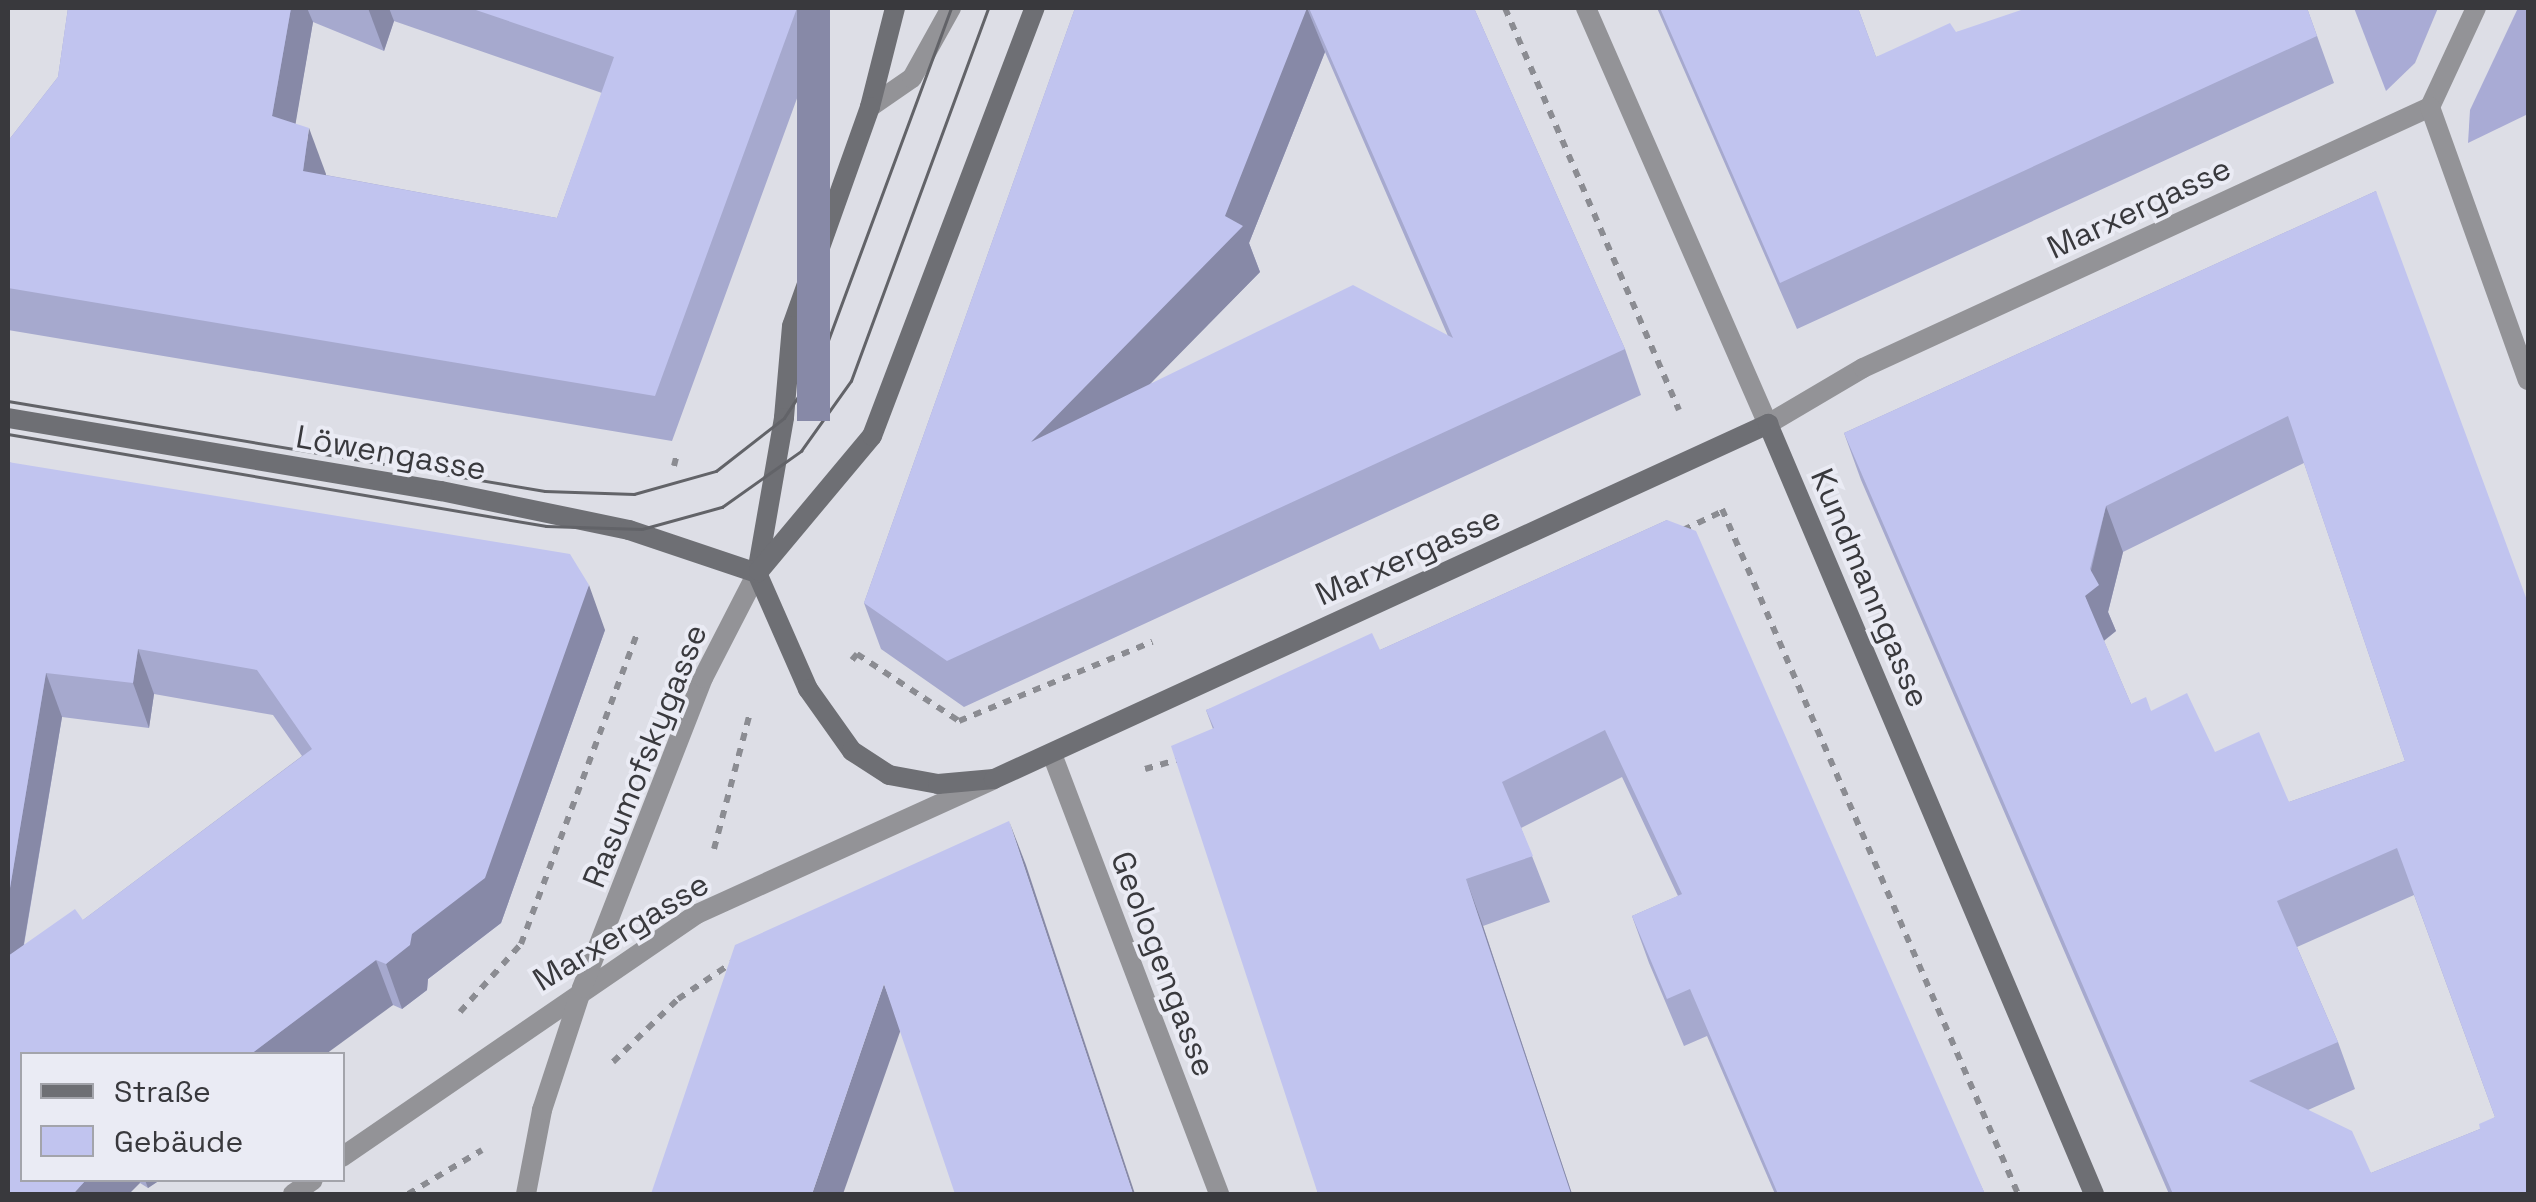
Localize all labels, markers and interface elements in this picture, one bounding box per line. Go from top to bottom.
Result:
street label: Marxergasse [2041,149,2237,267]
street label: Löwengasse [293,417,489,489]
street label: Kundmanngasse [1802,463,1938,713]
street label: Marxergasse [1310,498,1506,614]
street label: Rasumofskygasse [575,619,715,893]
street label: Geologengasse [1102,846,1224,1082]
street label: Marxergasse [526,865,716,999]
legend [20,1052,345,1182]
text: Straße [114,1072,211,1111]
text: Gebäude [114,1122,243,1161]

